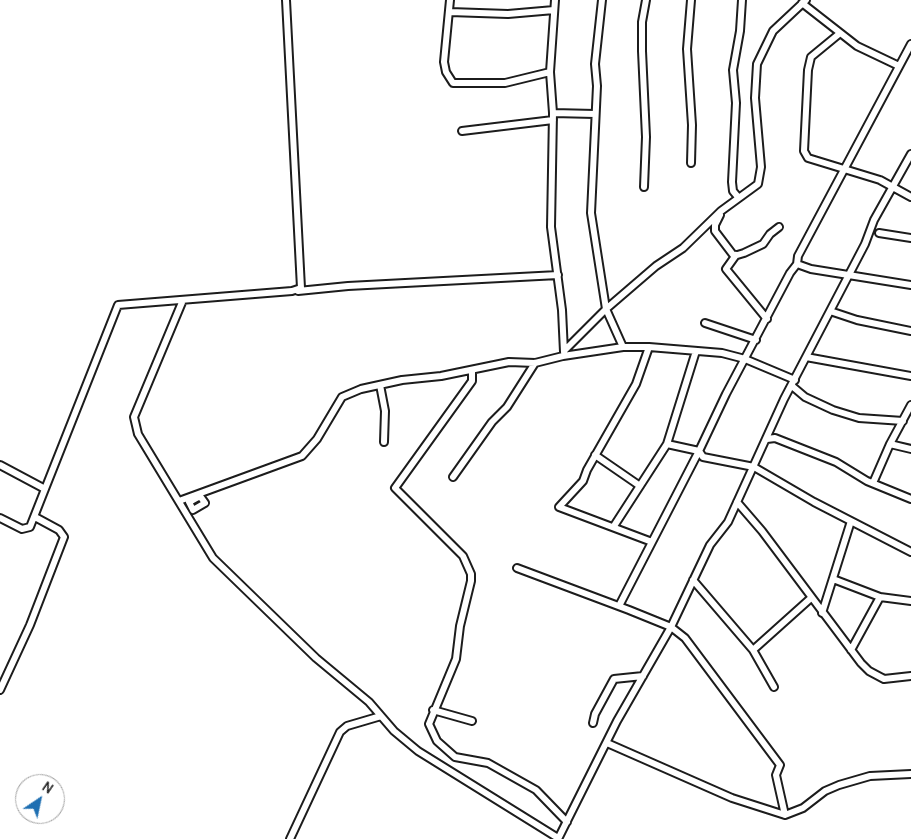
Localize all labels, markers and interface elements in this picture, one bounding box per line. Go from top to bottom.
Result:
north arrow [15,774,65,824]
text: N [39,777,57,798]

